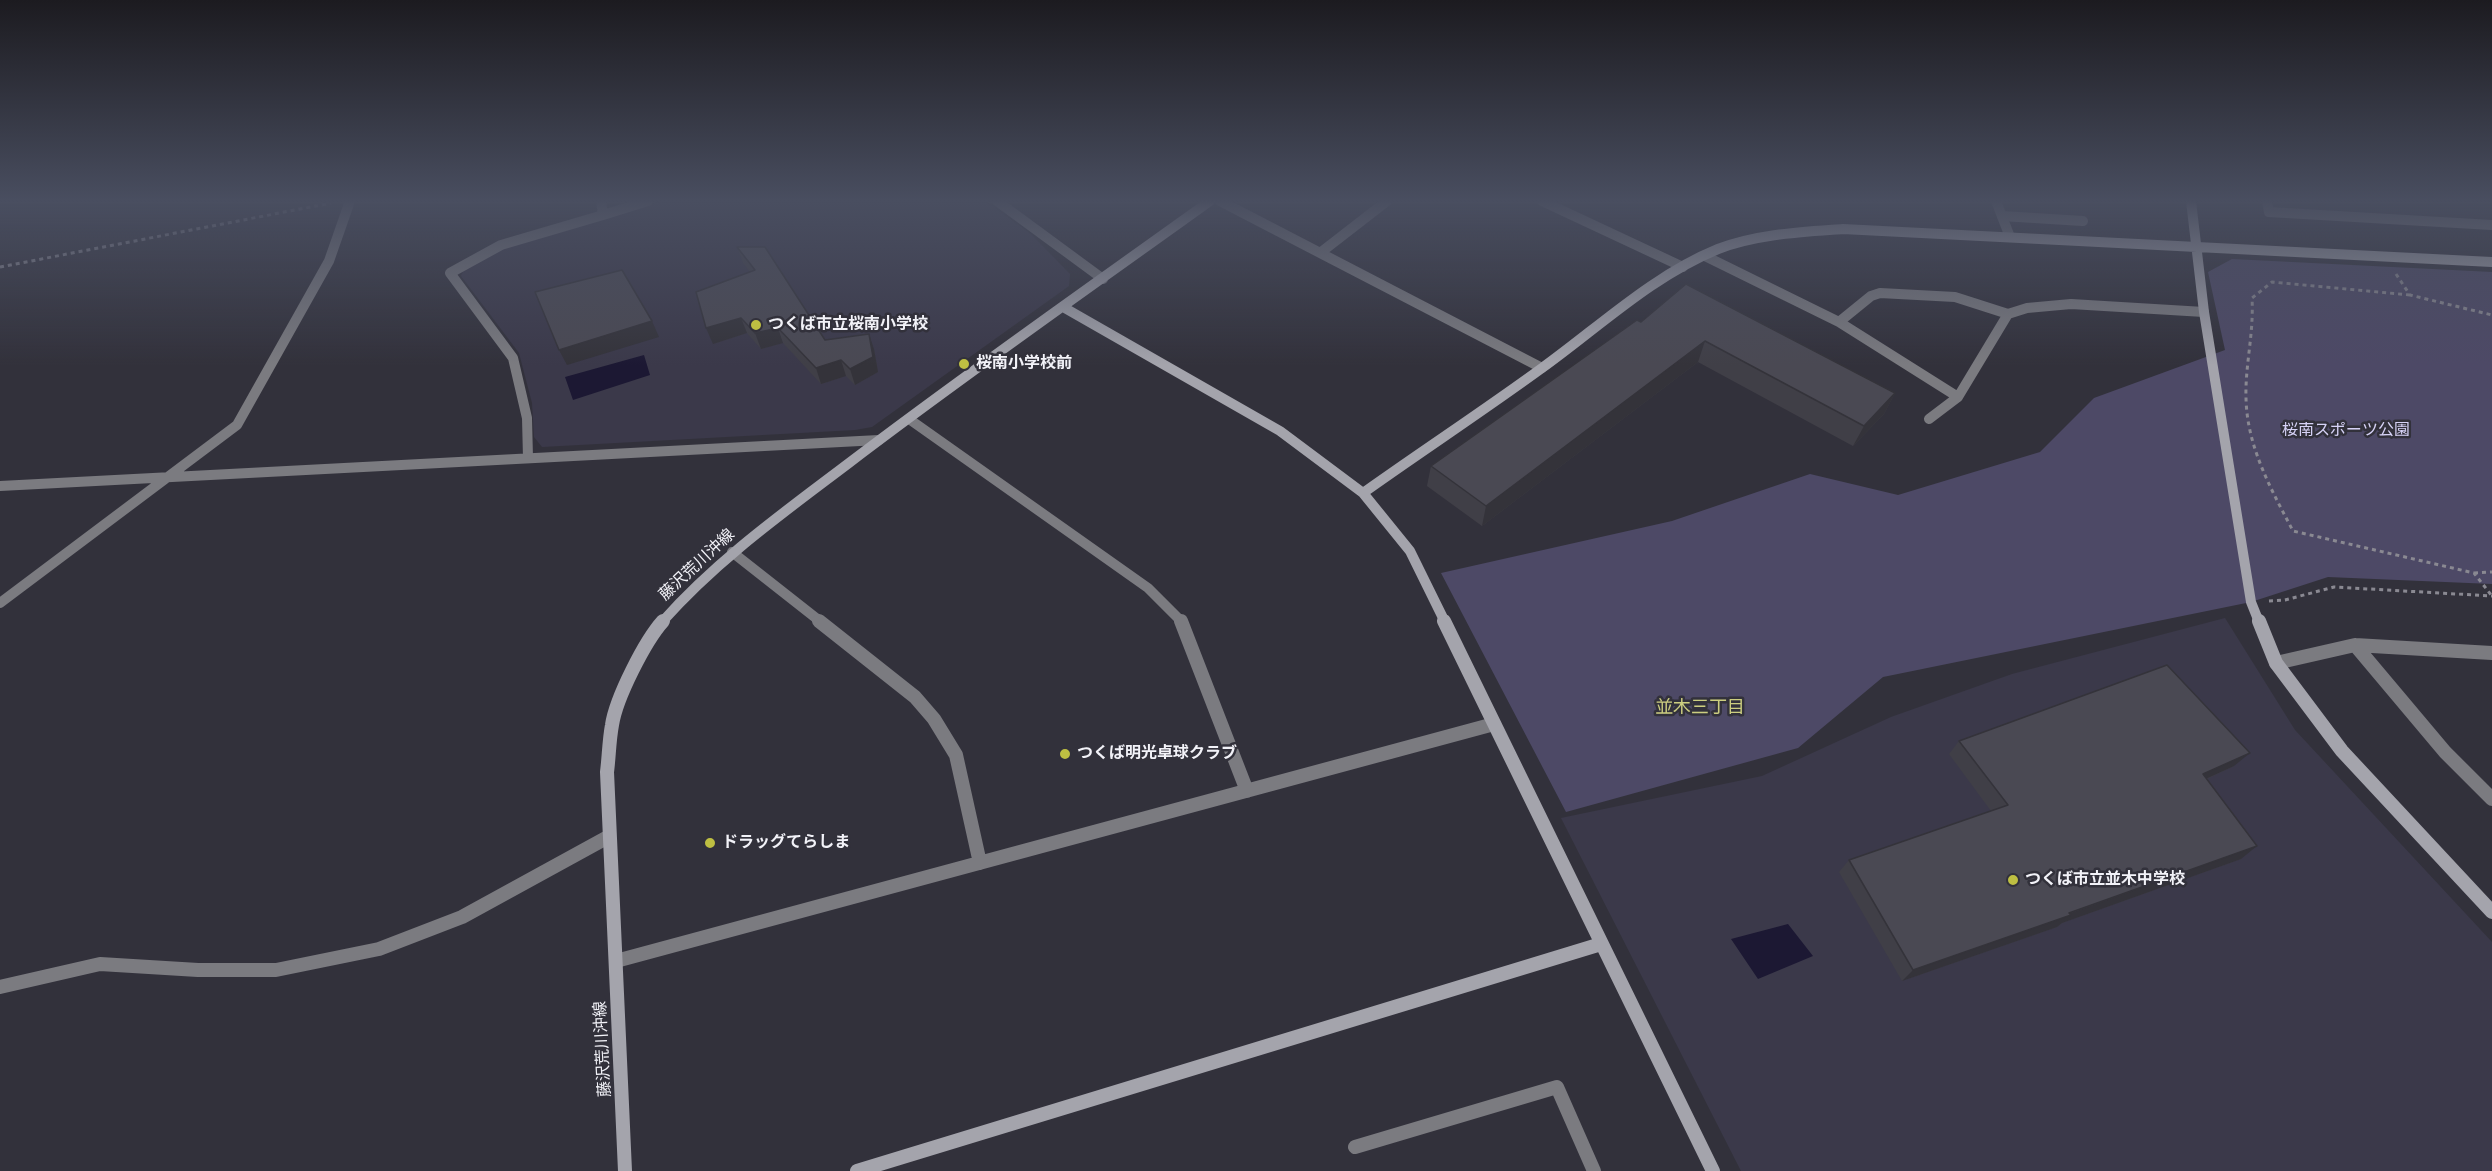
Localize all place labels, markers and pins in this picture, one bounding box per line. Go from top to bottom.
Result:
place label: つくば市立桜南小学校 [768,315,928,335]
marker: つくば市立桜南小学校 [749,318,763,332]
place label: 桜南小学校前 [976,354,1072,374]
marker: 桜南小学校前 [957,357,971,371]
place label: つくば明光卓球クラブ [1077,744,1237,764]
marker: つくば明光卓球クラブ [1058,747,1072,761]
place label: ドラッグてらしま [722,833,850,853]
marker: ドラッグてらしま [703,836,717,850]
place label: つくば市立並木中学校 [2025,870,2185,890]
marker: つくば市立並木中学校 [2006,873,2020,887]

